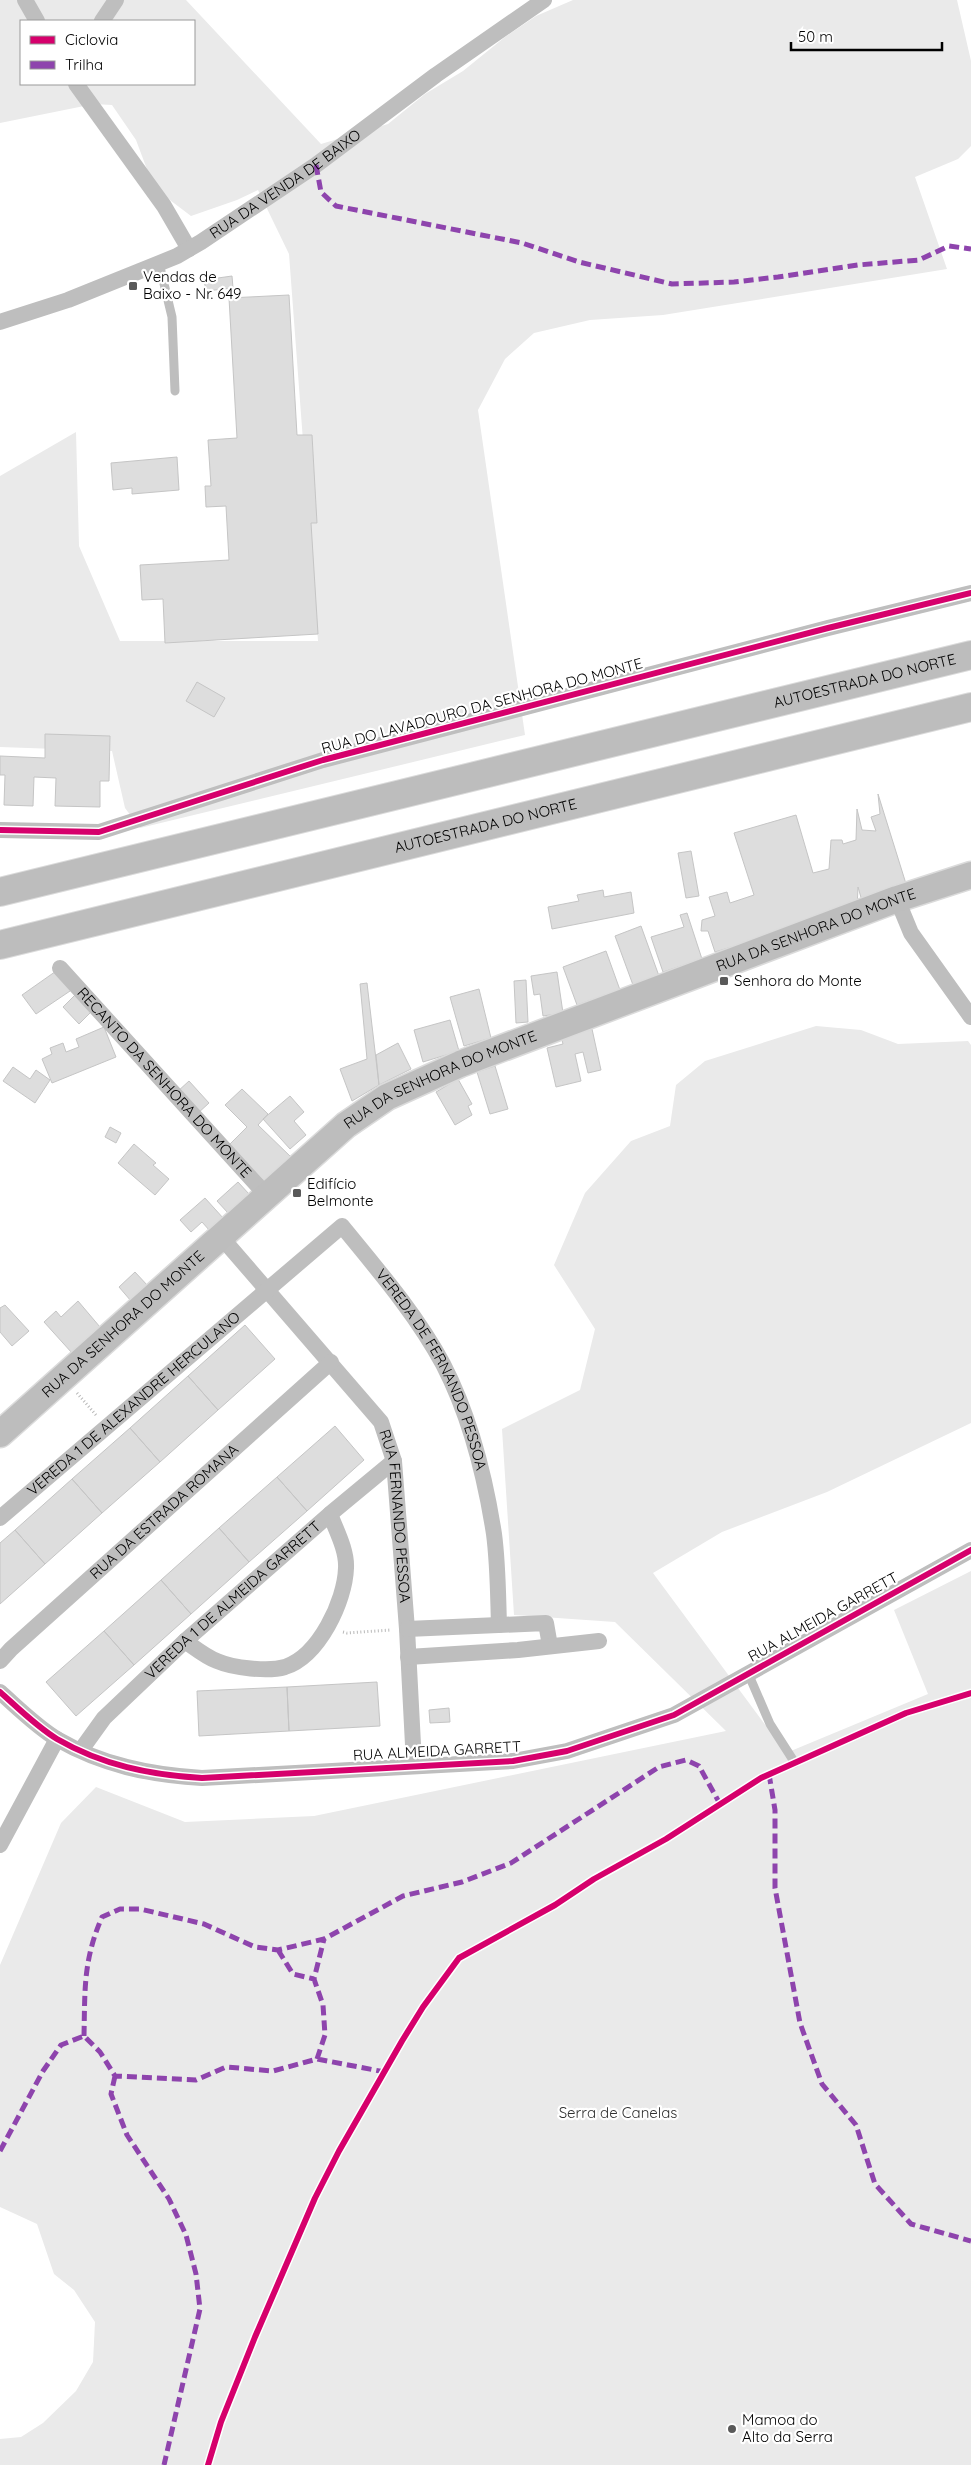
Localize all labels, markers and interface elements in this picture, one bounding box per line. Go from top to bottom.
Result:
legend [20,20,195,85]
scale bar [791,20,942,52]
text: 50 m [798,27,833,46]
text: Ciclovia [65,30,118,49]
text: Trilha [65,55,103,74]
street label: RUA DA VENDA DE BAIXO [206,125,364,243]
place label: Vendas de Baixo - Nr. 649 [143,267,241,303]
marker: Vendas de Baixo - Nr. 649 [127,280,139,292]
street label: AUTOESTRADA DO NORTE [771,649,958,712]
street label: RUA DO LAVADOURO DA SENHORA DO MONTE [319,653,645,758]
street label: AUTOESTRADA DO NORTE [392,794,579,857]
street label: RUA DA SENHORA DO MONTE [713,884,918,975]
place label: Senhora do Monte [734,971,862,990]
marker: Senhora do Monte [718,975,730,987]
street label: RECANTO DA SENHORA DO MONTE [73,983,256,1182]
street label: RUA DA SENHORA DO MONTE [340,1026,539,1133]
place label: Edifício Belmonte [307,1174,374,1210]
marker: Edifício Belmonte [291,1187,303,1199]
street label: RUA DA SENHORA DO MONTE [37,1246,208,1401]
street label: VEREDA DE FERNANDO PESSOA [372,1265,491,1472]
street label: VEREDA 1 DE ALEXANDRE HERCULANO [23,1307,244,1500]
street label: RUA FERNANDO PESSOA [375,1427,415,1604]
street label: RUA DA ESTRADA ROMANA [85,1439,242,1583]
street label: VEREDA 1 DE ALMEIDA GARRETT [141,1517,324,1683]
street label: RUA ALMEIDA GARRETT [744,1567,901,1666]
street label: RUA ALMEIDA GARRETT [352,1737,522,1764]
park label: Serra de Canelas [559,2103,677,2122]
place label: Mamoa do Alto da Serra [742,2410,833,2446]
marker: Mamoa do Alto da Serra [726,2423,738,2435]

